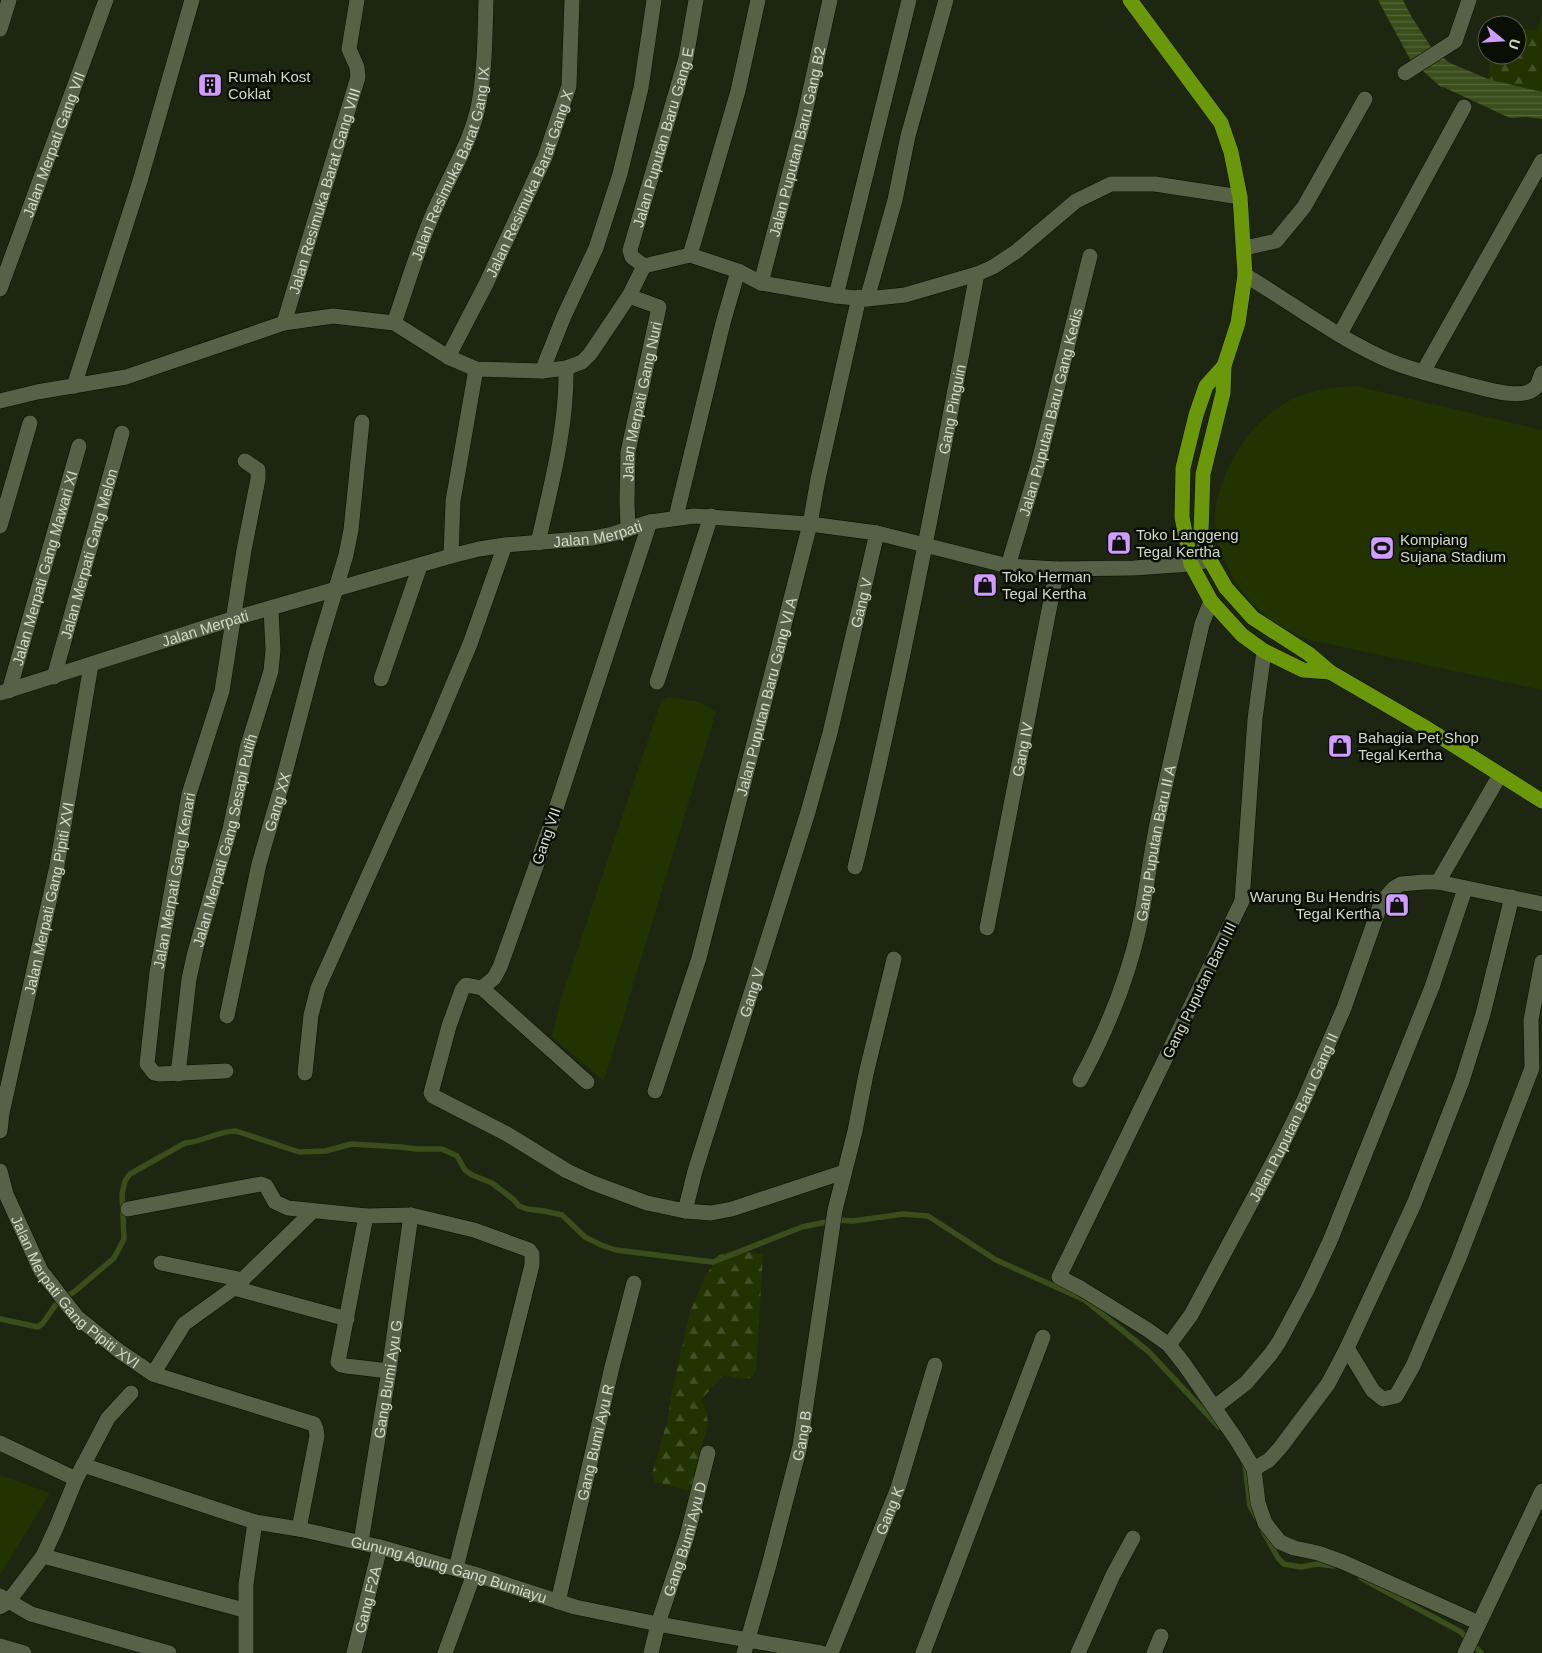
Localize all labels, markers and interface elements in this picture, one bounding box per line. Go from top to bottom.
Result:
north arrow [1477,15,1527,65]
text: U [1505,37,1524,51]
street label: Jalan Puputan Baru Gang B2 [765,45,828,238]
street label: Jalan Puputan Baru Gang E [629,46,696,229]
street label: Jalan Resimuka Barat Gang IX [407,66,492,262]
place label: Rumah Kost Coklat [228,68,311,102]
street label: Jalan Merpati Gang VII [19,69,87,219]
building icon: Rumah Kost Coklat [197,72,223,98]
street label: Jalan Resimuka Barat Gang VIII [285,86,363,296]
street label: Jalan Resimuka Barat Gang X [482,87,576,280]
street label: Jalan Puputan Baru Gang Kedis [1015,306,1085,518]
street label: Jalan Merpati Gang Nuri [619,320,664,482]
street label: Gang Pinguin [934,363,968,455]
street label: Jalan Merpati Gang Melon [57,467,120,641]
street label: Jalan Merpati Gang Mawari XI [8,469,80,667]
street label: Jalan Merpati [553,517,644,550]
place label: Toko Langgeng Tegal Kertha [1136,526,1239,560]
shop icon: Toko Langgeng Tegal Kertha [1106,530,1132,556]
place label: Kompiang Sujana Stadium [1400,531,1506,565]
sports icon: Kompiang Sujana Stadium [1369,535,1395,561]
place label: Toko Herman Tegal Kertha [1002,568,1091,602]
shop icon: Toko Herman Tegal Kertha [972,572,998,598]
street label: Gang V [847,576,875,629]
street label: Jalan Puputan Baru Gang VI A [732,595,799,798]
street label: Jalan Merpati [159,606,250,649]
street label: Gang IV [1008,721,1035,778]
place label: Bahagia Pet Shop Tegal Kertha [1358,729,1479,763]
street label: Jalan Merpati Gang Sesapi Putih [188,731,260,949]
shop icon: Bahagia Pet Shop Tegal Kertha [1327,733,1353,759]
street label: Gang Puputan Baru II A [1132,763,1178,923]
street label: Gang XX [260,770,293,833]
street label: Jalan Merpati Gang Kenari [149,791,198,970]
street label: Jalan Merpati Gang Pipiti XVI [20,801,76,996]
street label: Gang VII [528,805,564,867]
place label: Warung Bu Hendris Tegal Kertha [1250,888,1381,922]
shop icon: Warung Bu Hendris Tegal Kertha [1384,892,1410,918]
street label: Gang Puputan Baru III [1159,919,1239,1061]
street label: Gang V [735,966,767,1019]
street label: Jalan Puputan Baru Gang II [1245,1030,1341,1204]
street label: Jalan Merpati Gang Pipiti XVI [8,1213,143,1371]
street label: Gang Bumi Ayu G [370,1319,405,1440]
street label: Gang Bumi Ayu R [573,1382,616,1502]
street label: Gang B [788,1409,814,1463]
street label: Gang Bumi Ayu D [659,1479,709,1598]
street label: Gang K [871,1484,906,1537]
street label: Gunung Agung Gang Bumiayu [349,1532,549,1606]
street label: Gang F2A [351,1564,384,1635]

